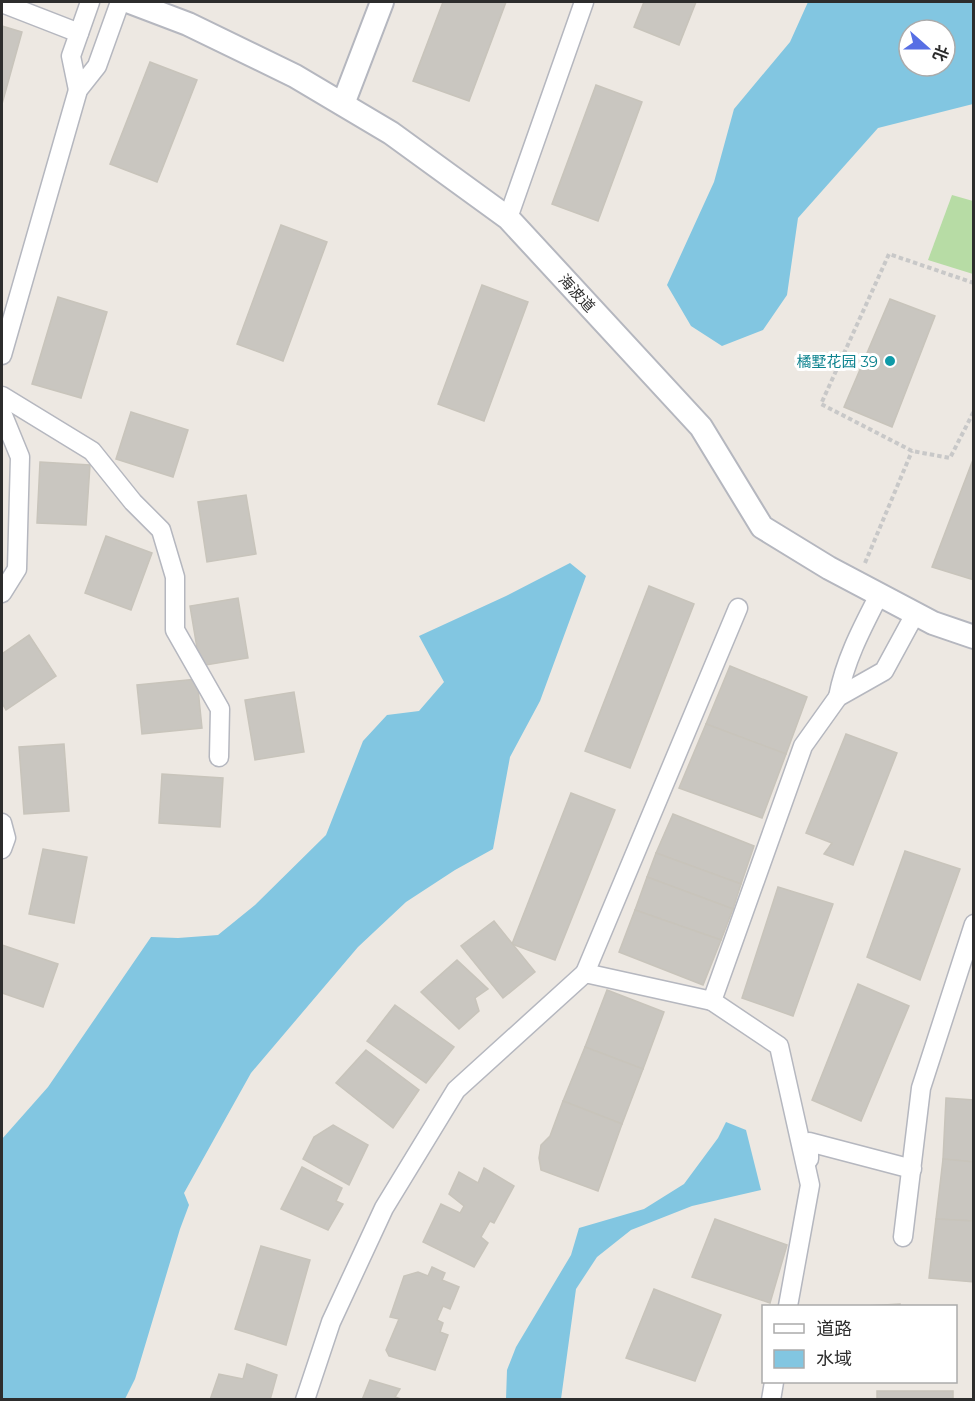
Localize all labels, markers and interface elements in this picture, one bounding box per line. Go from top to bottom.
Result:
north arrow [897,18,957,78]
text: 北 [929,42,952,64]
street label: 海波道 [555,270,599,316]
place label: 橘墅花园 39 [796,352,878,371]
marker: 橘墅花园 39 [883,354,897,368]
legend [762,1305,957,1383]
text: 道路 [816,1318,852,1340]
text: 水域 [816,1348,852,1370]

